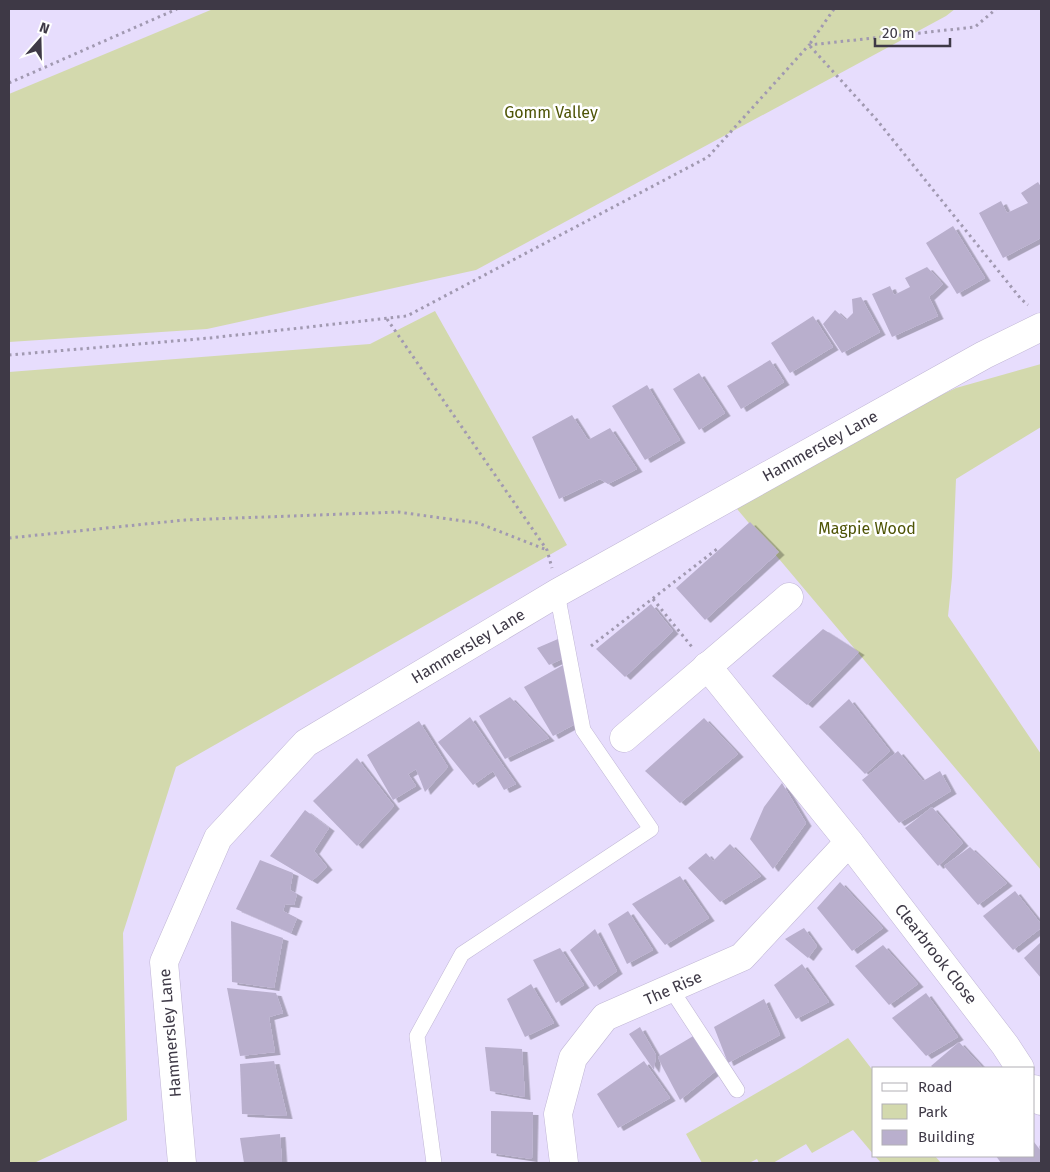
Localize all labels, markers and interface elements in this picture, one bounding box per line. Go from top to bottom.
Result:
north arrow [15,15,65,65]
scale bar [875,15,950,47]
text: N [37,19,52,38]
text: 20 m [882,24,915,42]
park label: Gomm Valley [504,103,598,122]
street label: Hammersley Lane [759,406,881,486]
park label: Magpie Wood [818,519,916,538]
street label: Hammersley Lane [408,605,528,687]
street label: Clearbrook Close [891,900,981,1008]
street label: The Rise [641,967,705,1009]
street label: Hammersley Lane [155,968,185,1098]
legend [872,1067,1035,1157]
text: Road [918,1078,953,1096]
text: Park [918,1103,948,1121]
text: Building [918,1128,974,1146]

